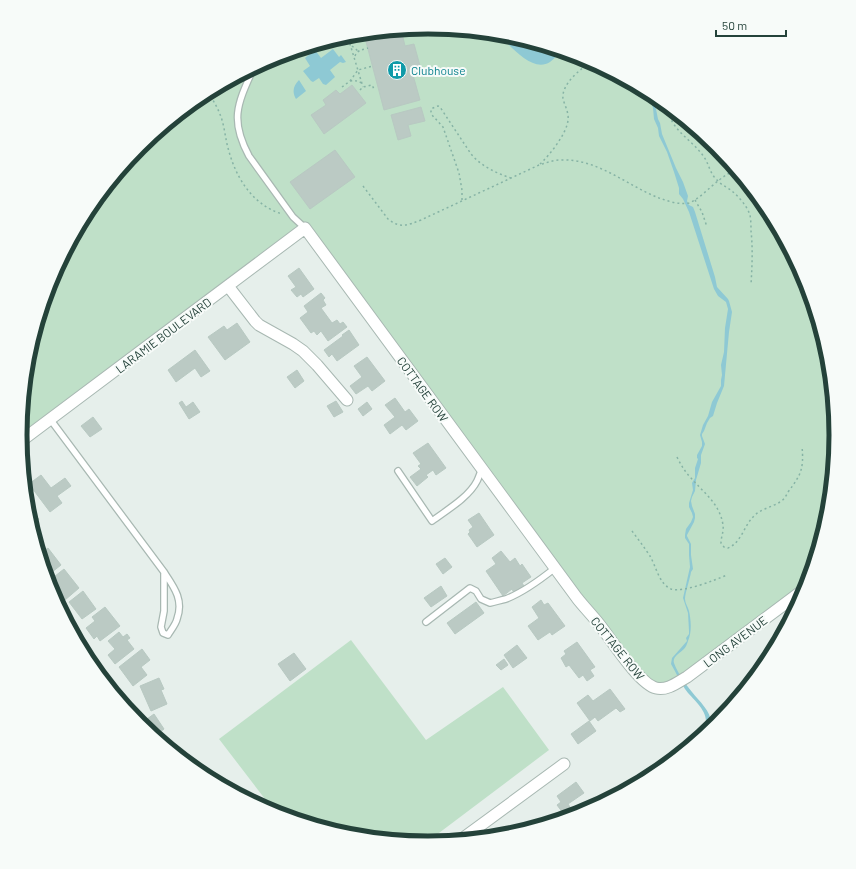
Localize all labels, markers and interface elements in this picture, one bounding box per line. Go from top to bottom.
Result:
scale bar [716,12,786,38]
text: 50 m [722,18,747,32]
building icon: Clubhouse [386,59,408,81]
place label: Clubhouse [411,63,466,77]
street label: LARAMIE BOULEVARD [112,294,214,376]
street label: COTTAGE ROW [395,354,452,425]
street label: LONG AVENUE [700,612,770,670]
street label: COTTAGE ROW [588,614,648,683]

